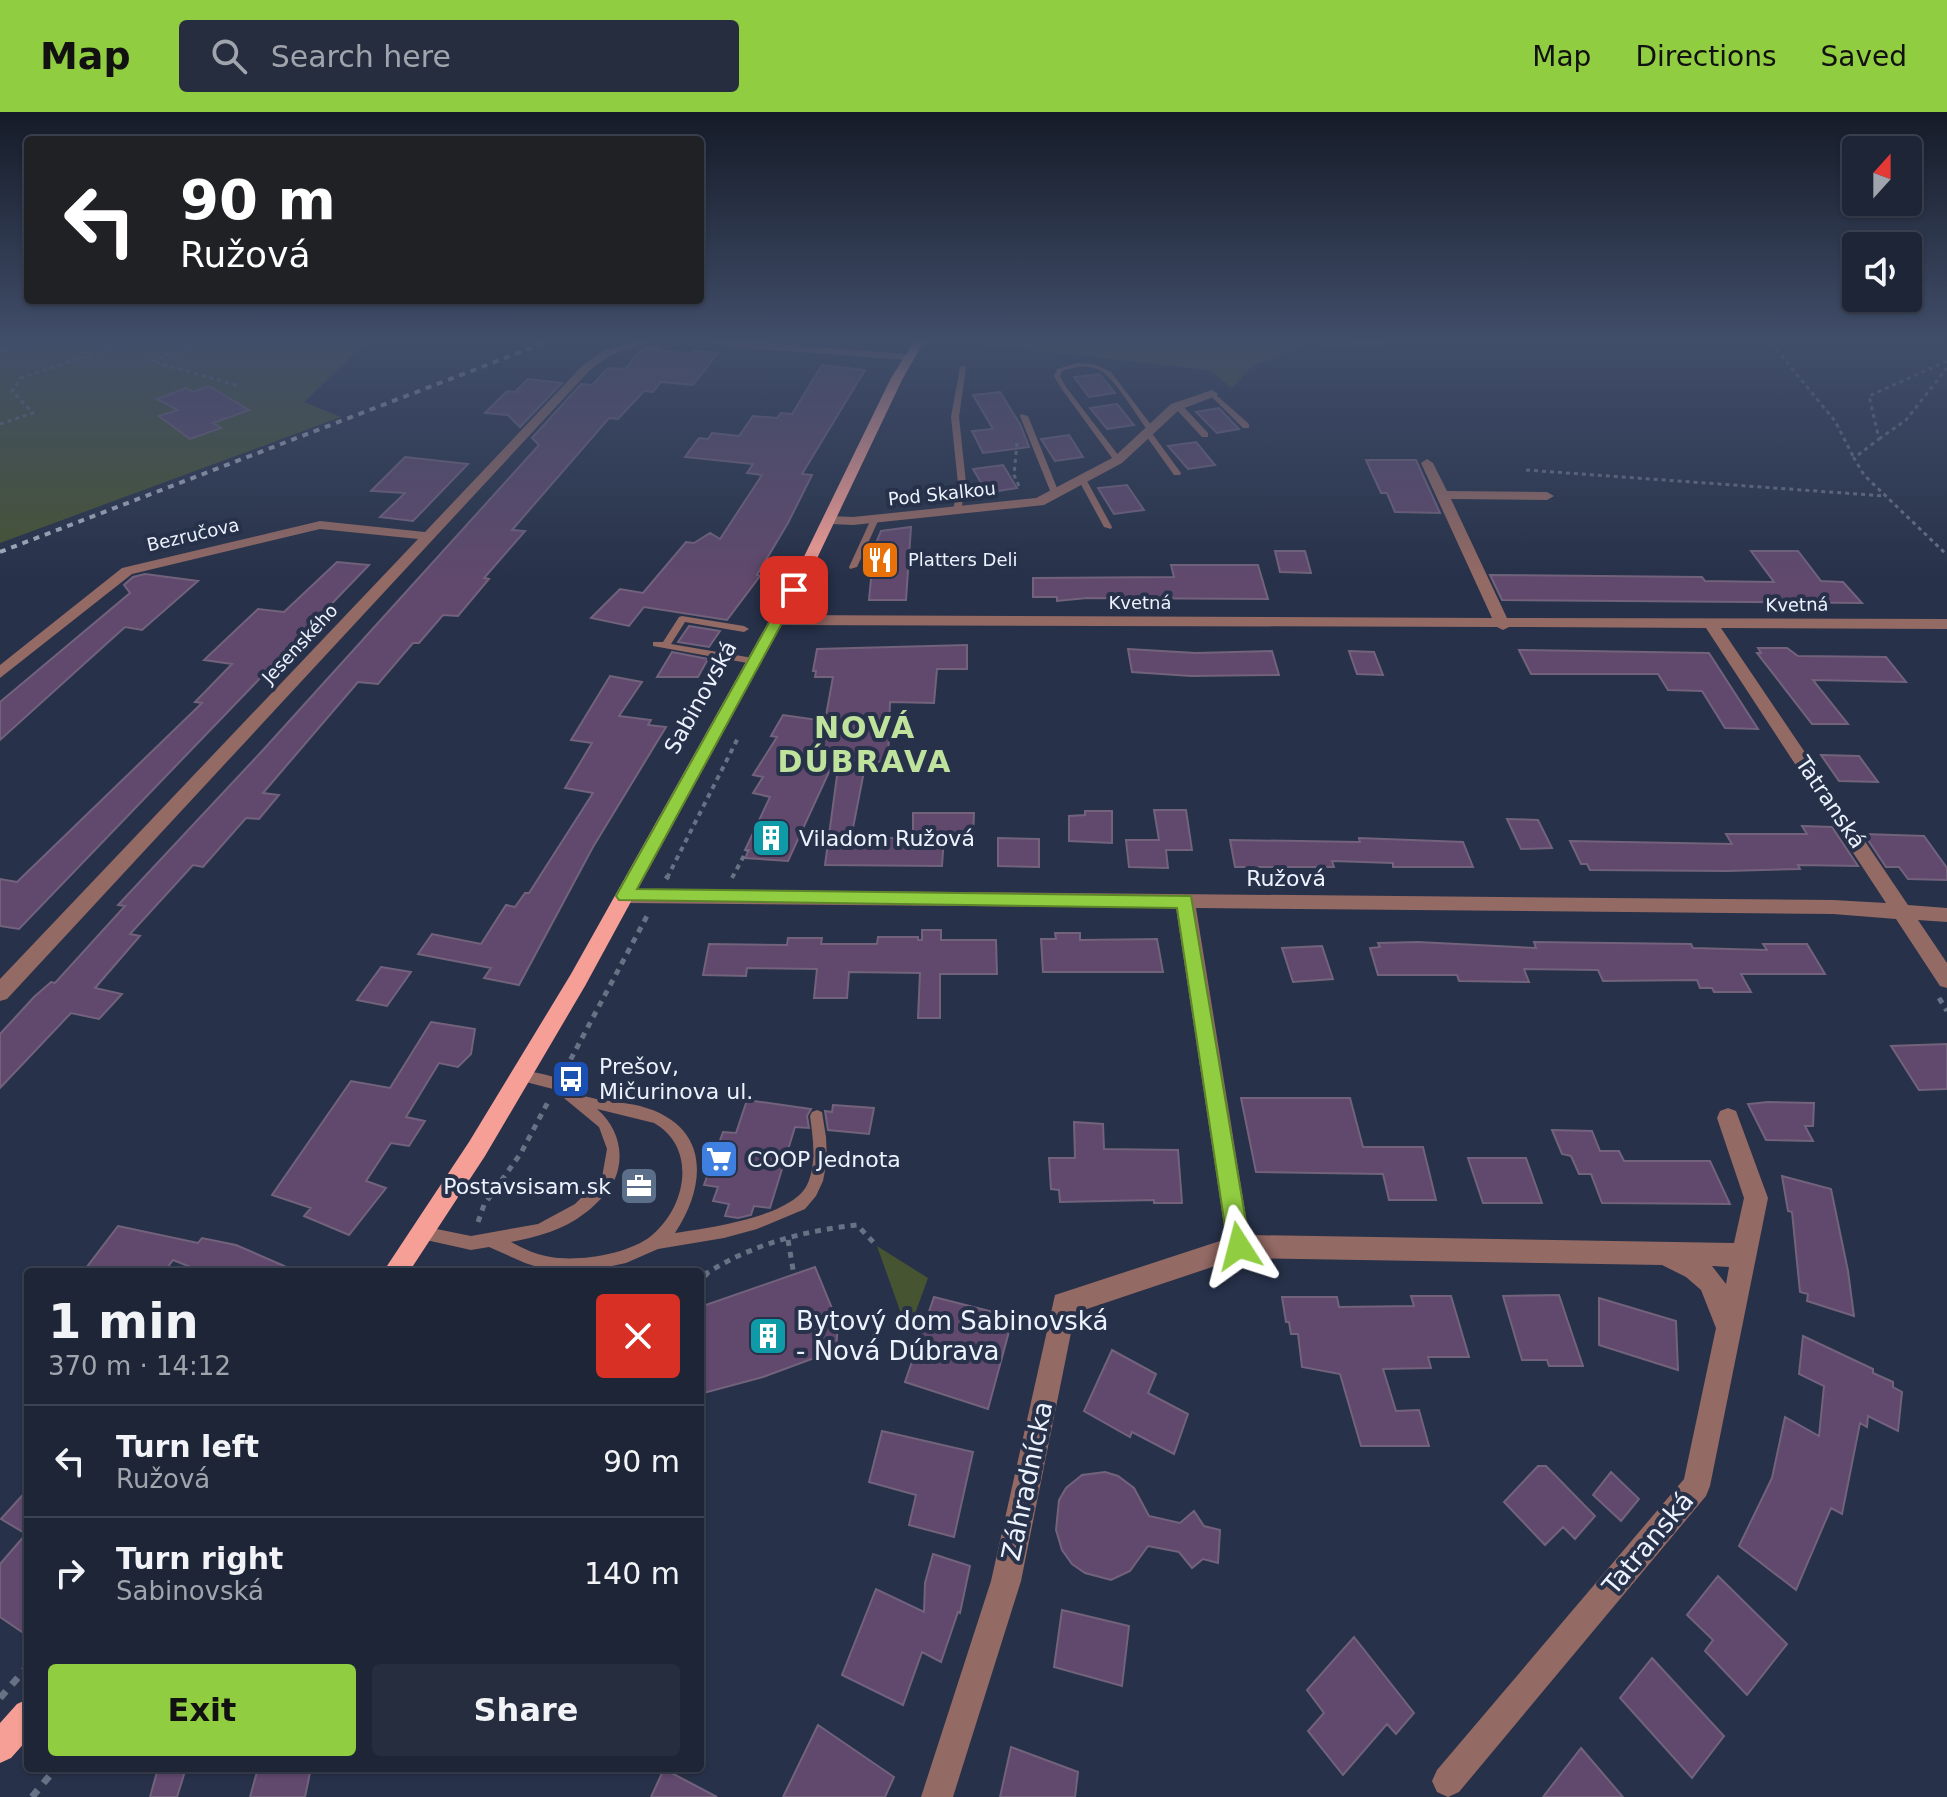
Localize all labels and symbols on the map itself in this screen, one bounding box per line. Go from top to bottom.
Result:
north arrow [1842,136,1922,216]
street label: Pod Skalkou [887,477,997,510]
street label: Bezručova [145,514,241,555]
restaurant icon: Platters Deli [859,539,901,581]
place label: Platters Deli [908,549,1018,570]
pin [760,556,828,624]
street label: Kvetná [1108,592,1172,613]
street label: Kvetná [1765,593,1829,616]
street label: Jesenského [257,600,342,688]
street label: Sabinovská [659,636,742,758]
district label: NOVÁ DÚBRAVA [778,710,952,779]
street label: Tatranská [1790,751,1870,853]
building icon: Viladom Ružová [750,817,792,859]
place label: Viladom Ružová [799,826,975,851]
street label: Ružová [1246,866,1326,891]
place label: Prešov, Mičurinova ul. [599,1054,753,1104]
bus stop icon: Prešov, Mičurinova ul. [550,1058,592,1100]
supermarket icon: COOP Jednota [698,1138,740,1180]
place label: COOP Jednota [747,1147,901,1172]
office icon: Postavsisam.sk [618,1165,660,1207]
place label: Postavsisam.sk [443,1174,611,1199]
position arrow [1197,1204,1281,1288]
place label: Bytový dom Sabinovská - Nová Dúbrava [796,1306,1108,1366]
building icon: Bytový dom Sabinovská - Nová Dúbrava [747,1315,789,1357]
street label: Záhradnícka [995,1399,1059,1563]
street label: Tatranská [1596,1486,1700,1601]

